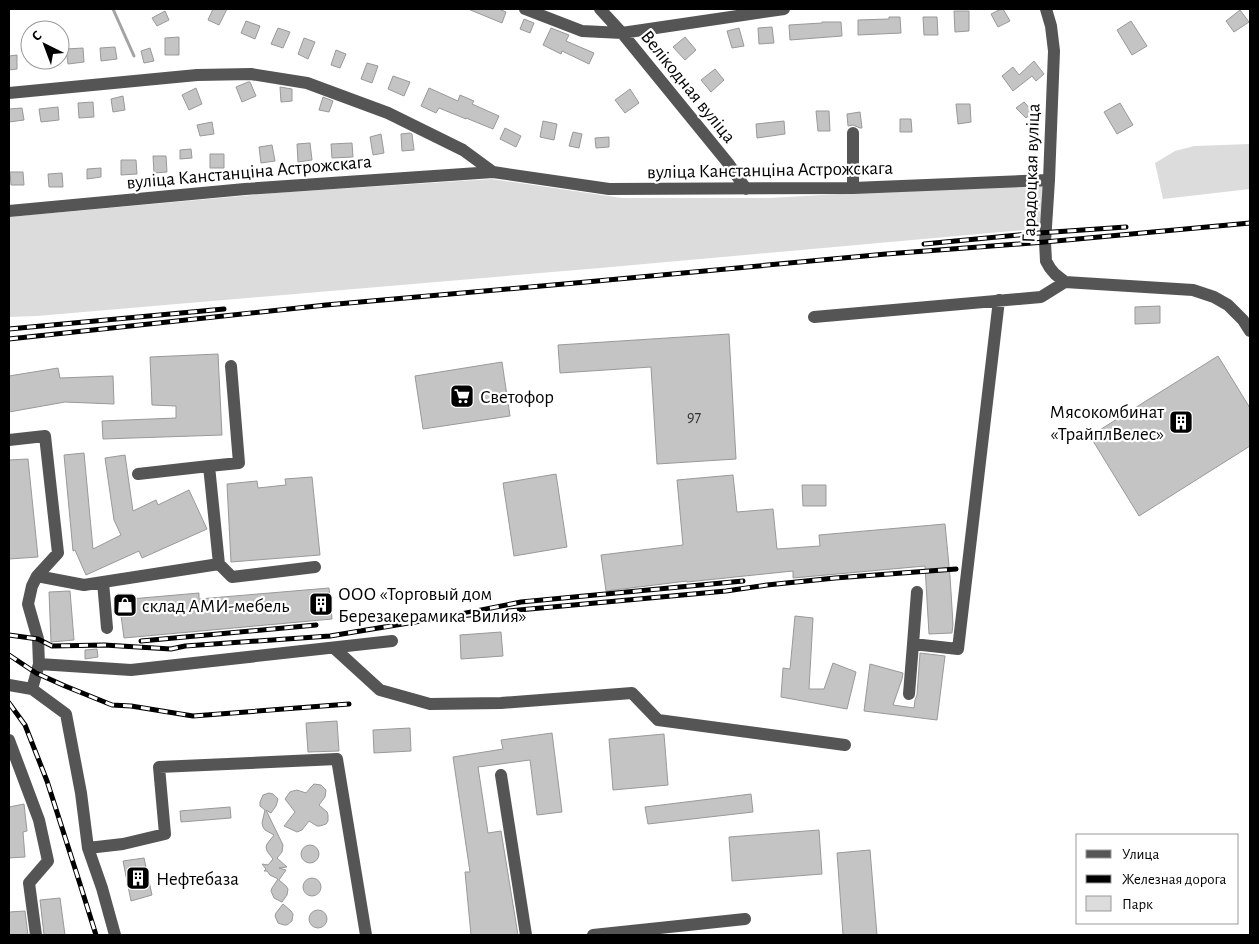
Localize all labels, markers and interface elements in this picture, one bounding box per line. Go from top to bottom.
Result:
north arrow [20,20,70,70]
street label: Велікодная вуліца [637,27,739,147]
text: С [29,28,45,44]
street label: Гарадоцкая вуліца [1020,103,1043,243]
street label: вуліца Канстанціна Астрожскага [126,152,373,193]
street label: вуліца Канстанціна Астрожскага [647,159,894,182]
supermarket icon: Светофор [449,383,475,409]
place label: Светофор [480,388,554,407]
place label: Мясокомбинат «ТрайплВелес» [1050,403,1164,444]
house number: 97 [687,409,701,425]
building icon: Мясокомбинат «ТрайплВелес» [1168,409,1194,435]
place label: ООО «Торговый дом Березакерамика-Вилия» [338,585,527,626]
building icon: ООО «Торговый дом Березакерамика-Вилия» [308,591,334,617]
shop icon: склад АМИ-мебель [112,592,138,618]
place label: склад АМИ-мебель [142,597,289,616]
legend [1076,834,1239,924]
text: Улица [1122,847,1159,862]
building icon: Нефтебаза [125,865,151,891]
place label: Нефтебаза [156,870,239,889]
text: Железная дорога [1122,872,1227,887]
text: Парк [1122,897,1153,912]

